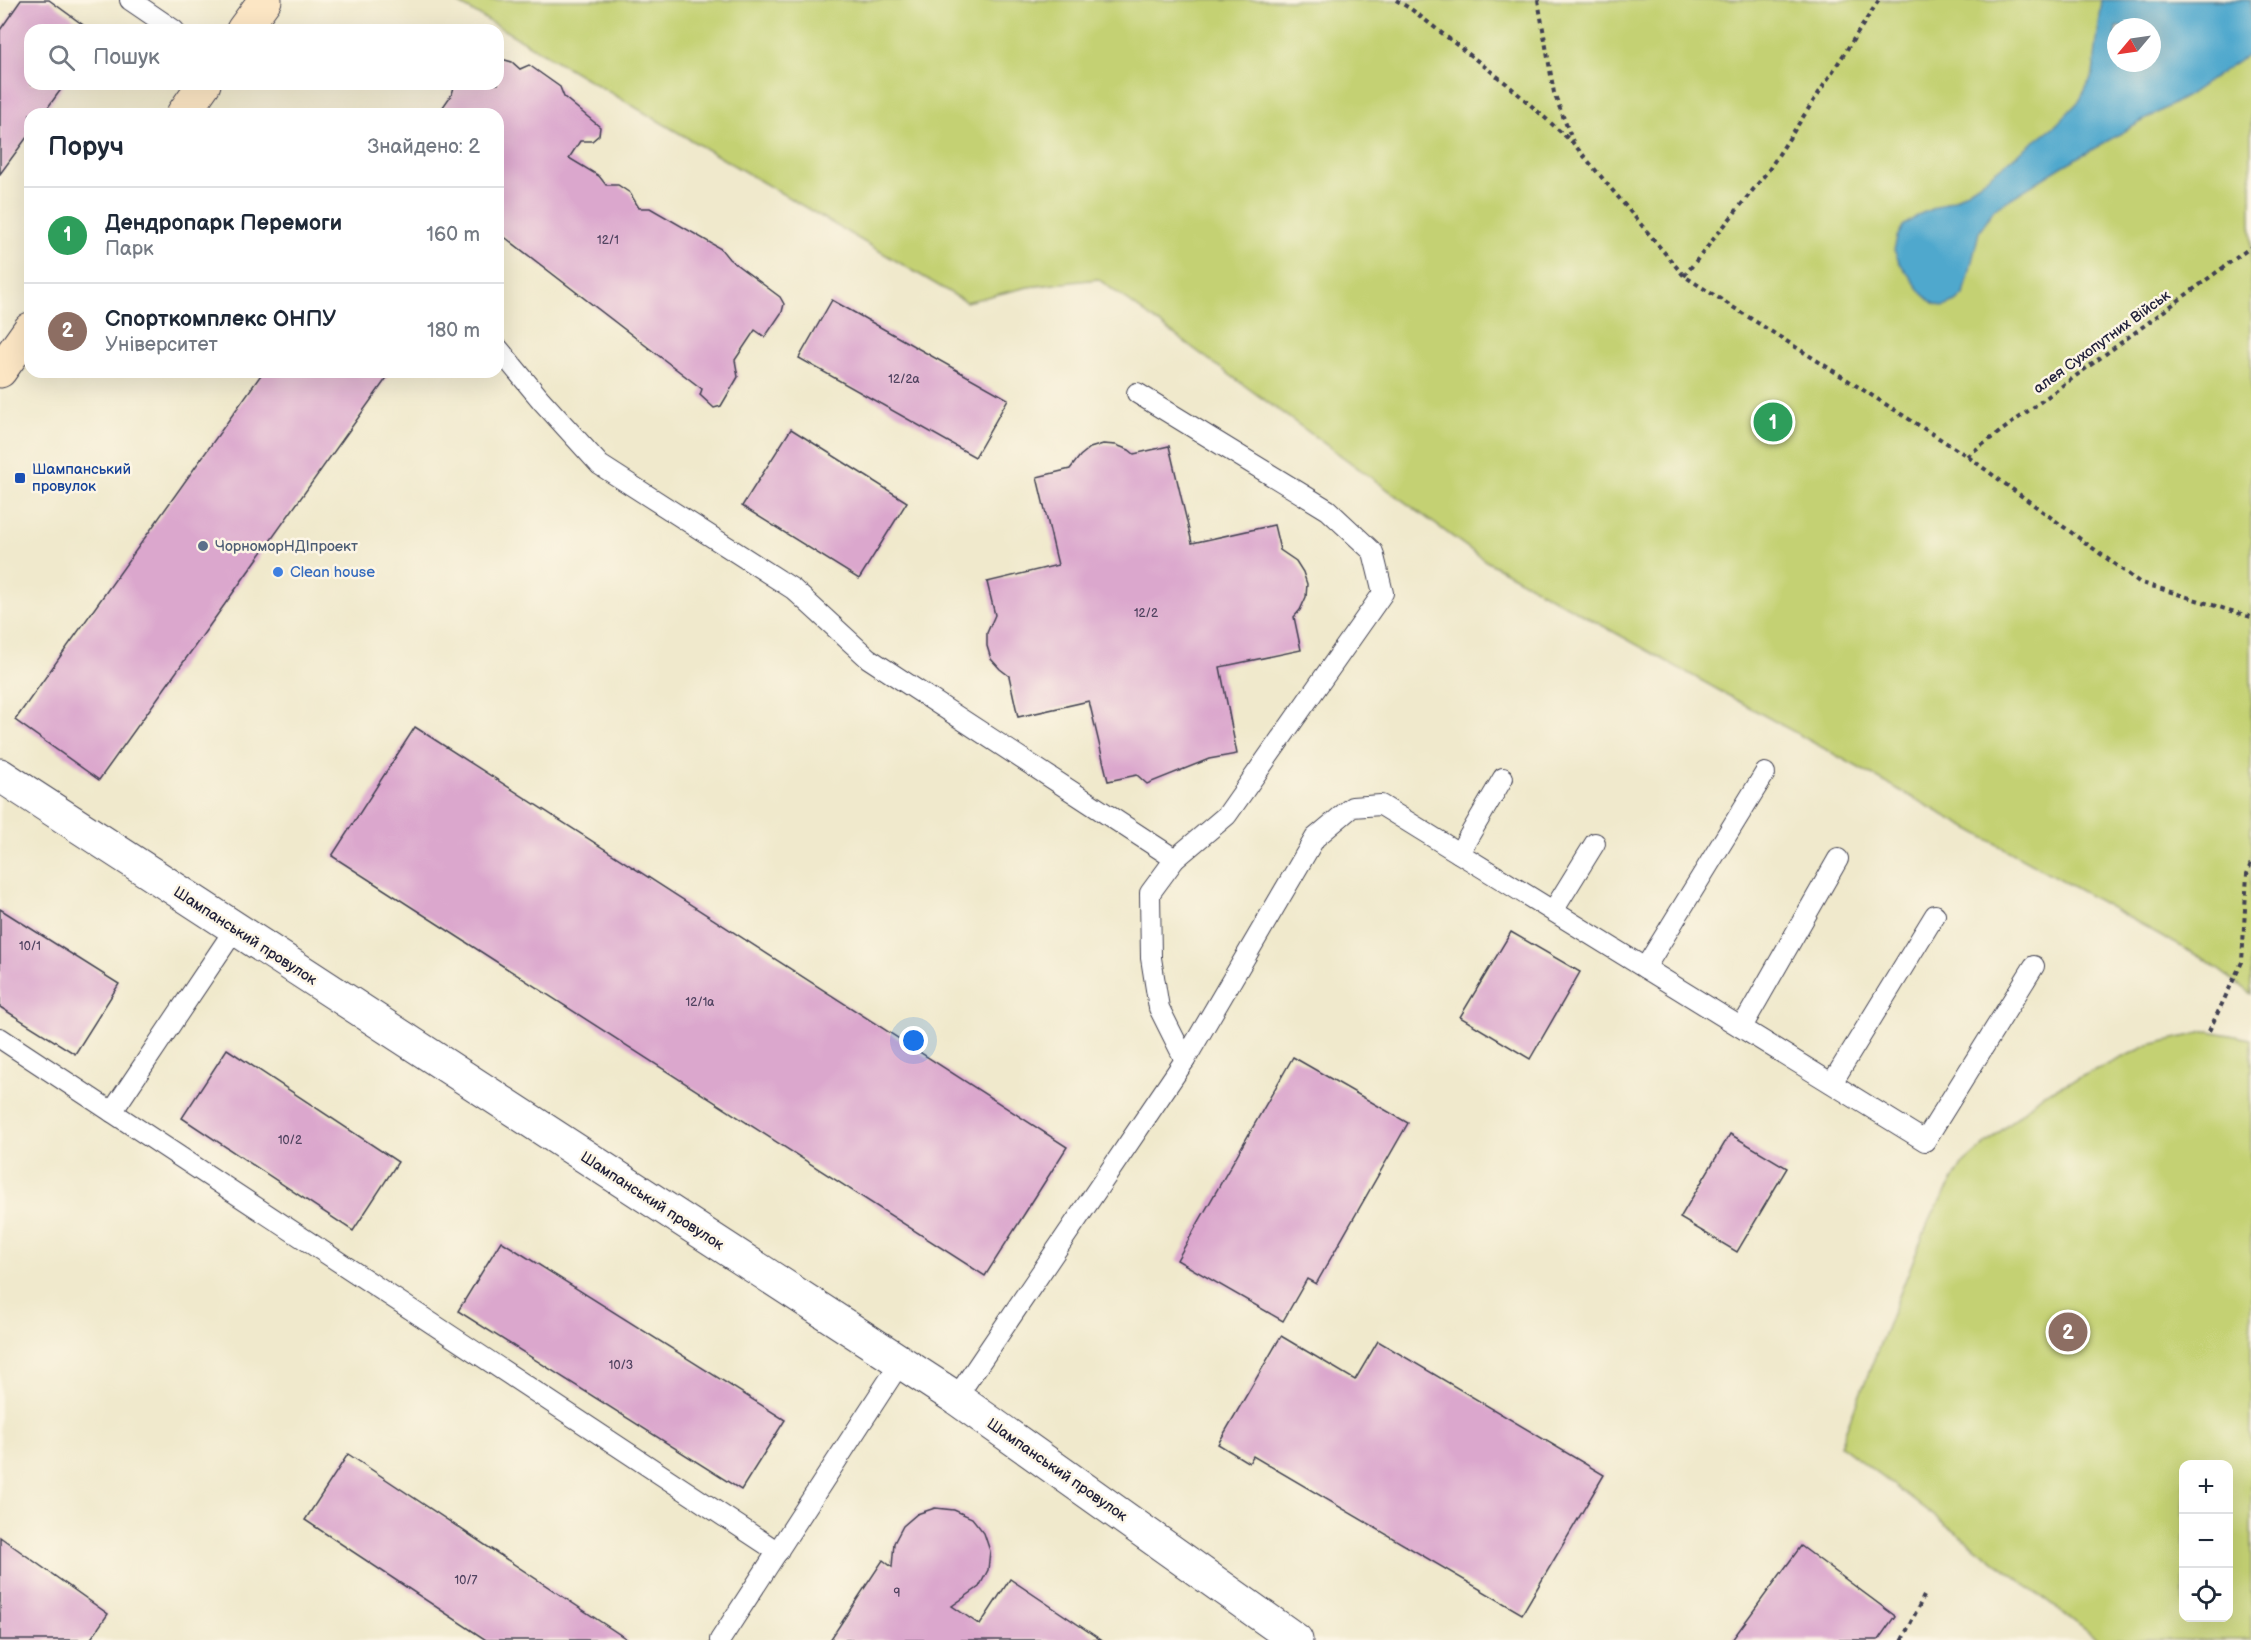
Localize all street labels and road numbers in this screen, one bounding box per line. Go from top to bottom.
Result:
street label: алея Сухопутних Військ [2030,286,2174,398]
street label: Шампанський провулок [170,883,320,989]
street label: Шампанський провулок [577,1148,727,1254]
street label: Шампанський провулок [983,1414,1131,1526]

